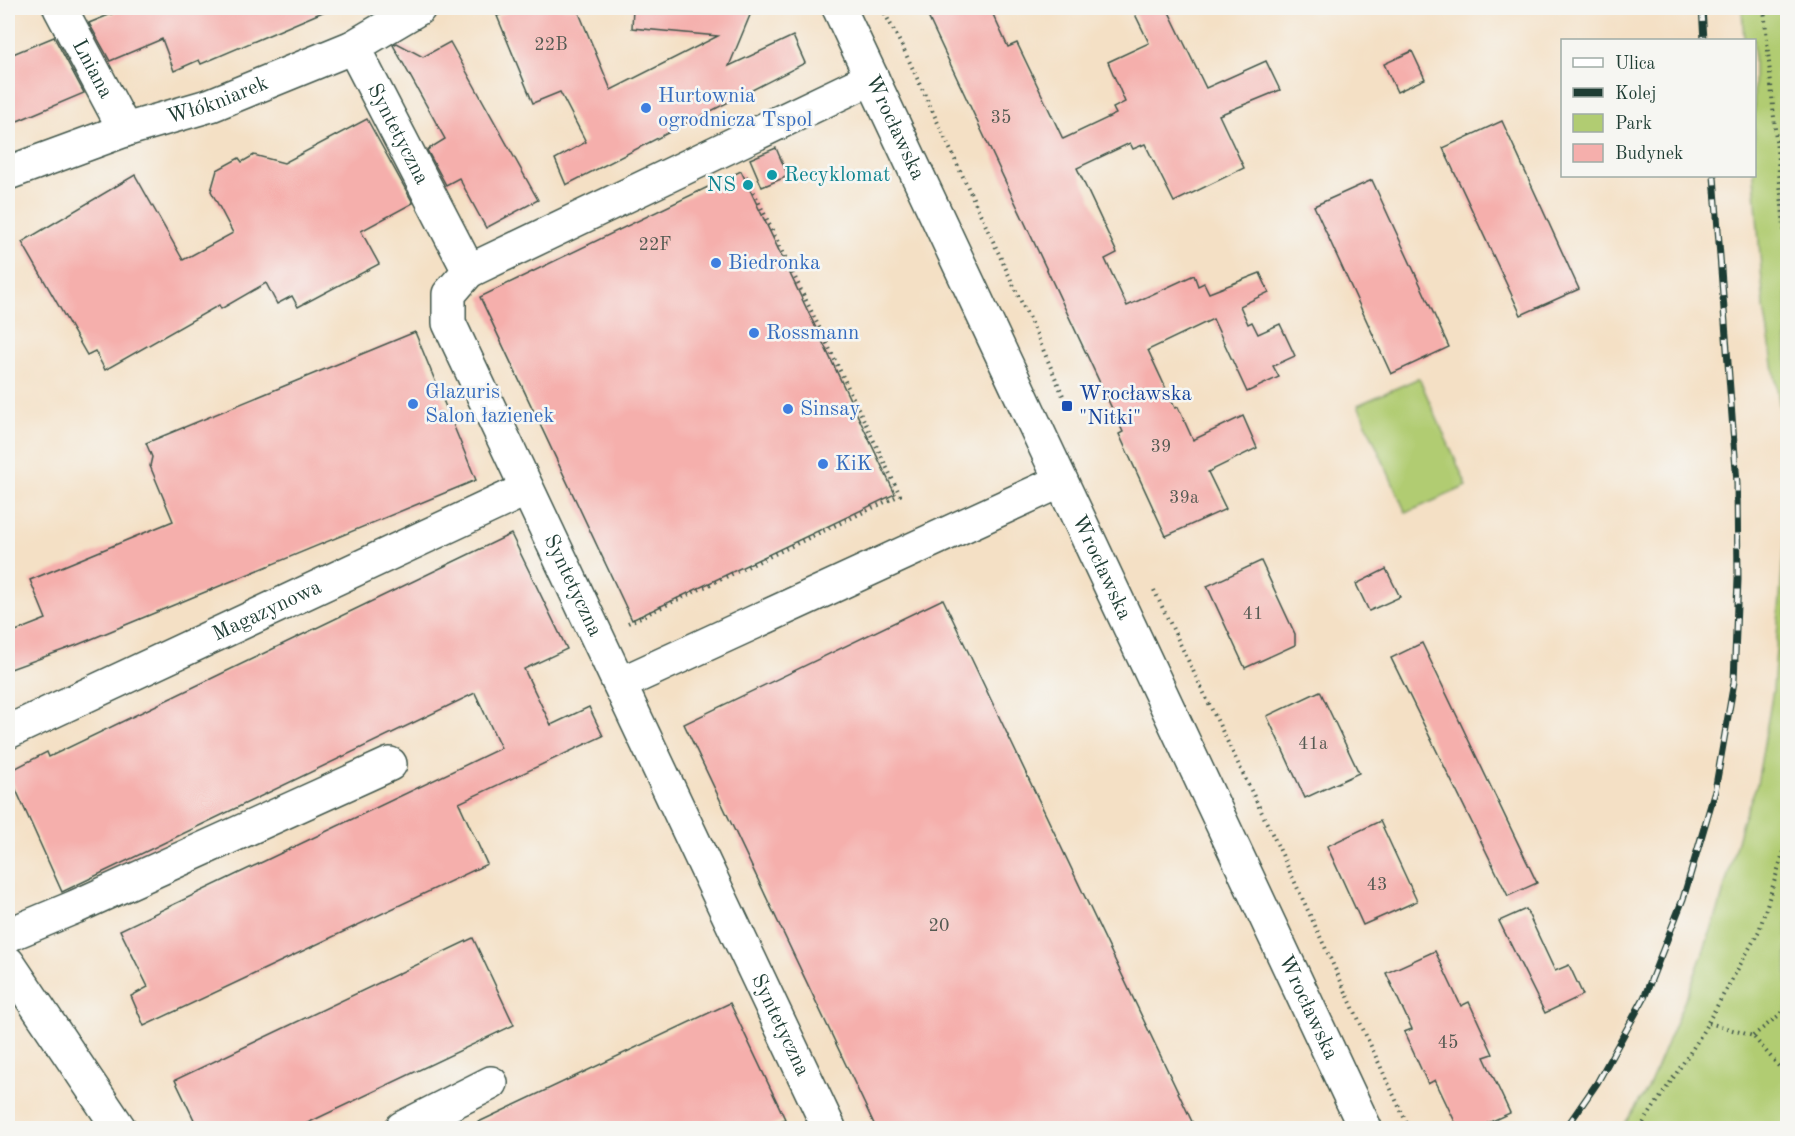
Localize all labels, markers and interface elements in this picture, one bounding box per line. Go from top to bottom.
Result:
street label: Lniana [68,36,117,102]
house number: 22B [534,36,568,54]
legend [1561,39,1756,177]
text: Ulica [1615,55,1656,73]
street label: Włókniarek [165,72,271,128]
street label: Wrocławska [862,72,929,183]
street label: Syntetyczna [363,80,433,188]
text: Kolej [1615,85,1656,103]
place label: Hurtownia ogrodnicza Tspol [658,86,813,131]
marker: Hurtownia ogrodnicza Tspol [639,101,653,115]
house number: 35 [991,109,1011,127]
text: Park [1615,115,1652,133]
text: Budynek [1615,145,1683,163]
place label: Recyklomat [784,165,890,186]
marker: Recyklomat [765,168,779,182]
place label: NS [707,175,736,196]
marker: NS [741,178,755,192]
house number: 22F [638,236,672,254]
place label: Biedronka [728,253,820,274]
marker: Biedronka [709,256,723,270]
place label: Rossmann [766,323,859,344]
marker: Rossmann [747,326,761,340]
place label: Glazuris Salon łazienek [425,382,554,427]
place label: Wrocławska "Nitki" [1079,384,1192,429]
marker: Glazuris Salon łazienek [406,397,420,411]
place label: Sinsay [800,399,860,420]
marker: Wrocławska "Nitki" [1060,399,1074,413]
marker: Sinsay [781,402,795,416]
house number: 39 [1151,438,1171,456]
place label: KiK [835,454,872,475]
marker: KiK [816,457,830,471]
house number: 39a [1169,489,1199,507]
street label: Wrocławska [1068,512,1135,623]
street label: Syntetyczna [540,531,606,640]
street label: Magazynowa [209,576,325,645]
house number: 41 [1243,605,1263,623]
house number: 41a [1298,735,1328,753]
house number: 43 [1367,876,1387,894]
house number: 20 [929,917,949,935]
street label: Wrocławska [1275,952,1342,1063]
street label: Syntetyczna [747,971,813,1079]
house number: 45 [1438,1034,1458,1052]

